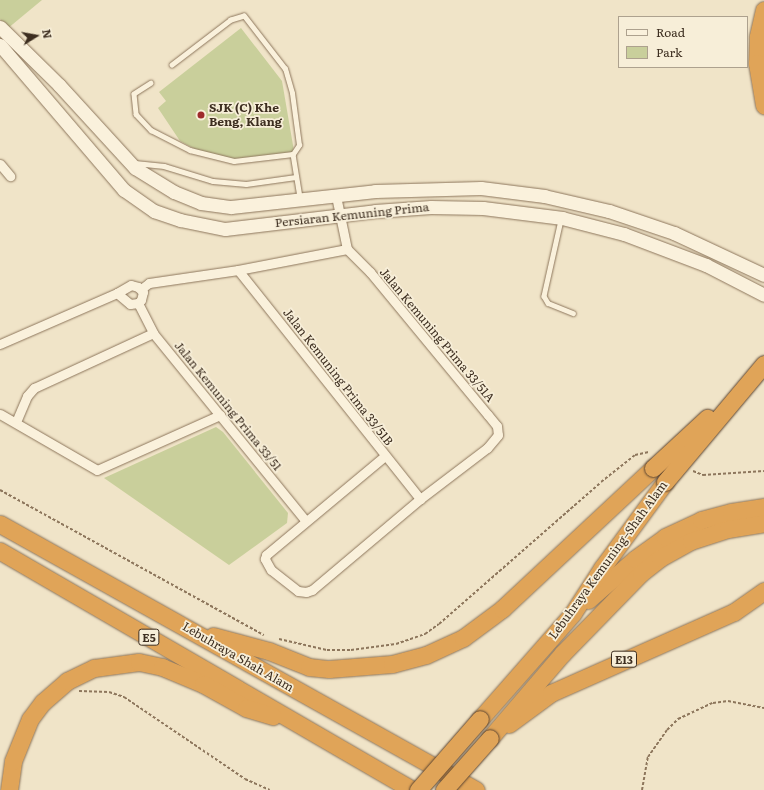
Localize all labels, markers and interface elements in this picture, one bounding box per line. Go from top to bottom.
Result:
north arrow [16,16,56,56]
legend [618,16,748,68]
text: Road [656,23,685,41]
text: N [39,28,57,40]
text: Park [656,43,682,61]
place label: SJK (C) Khe Beng, Klang [209,101,282,129]
marker: SJK (C) Khe Beng, Klang [196,110,206,120]
street label: Persiaran Kemuning Prima [274,200,430,230]
street label: Jalan Kemuning Prima 33/51A [377,265,497,405]
street label: Jalan Kemuning Prima 33/51B [280,306,396,448]
street label: Jalan Kemuning Prima 33/51 [171,338,285,474]
street label: Lebuhraya Kemuning–Shah Alam [546,478,670,642]
street label: Lebuhraya Shah Alam [180,619,296,695]
road number: E5 [138,628,160,646]
road number: E13 [610,650,638,668]

